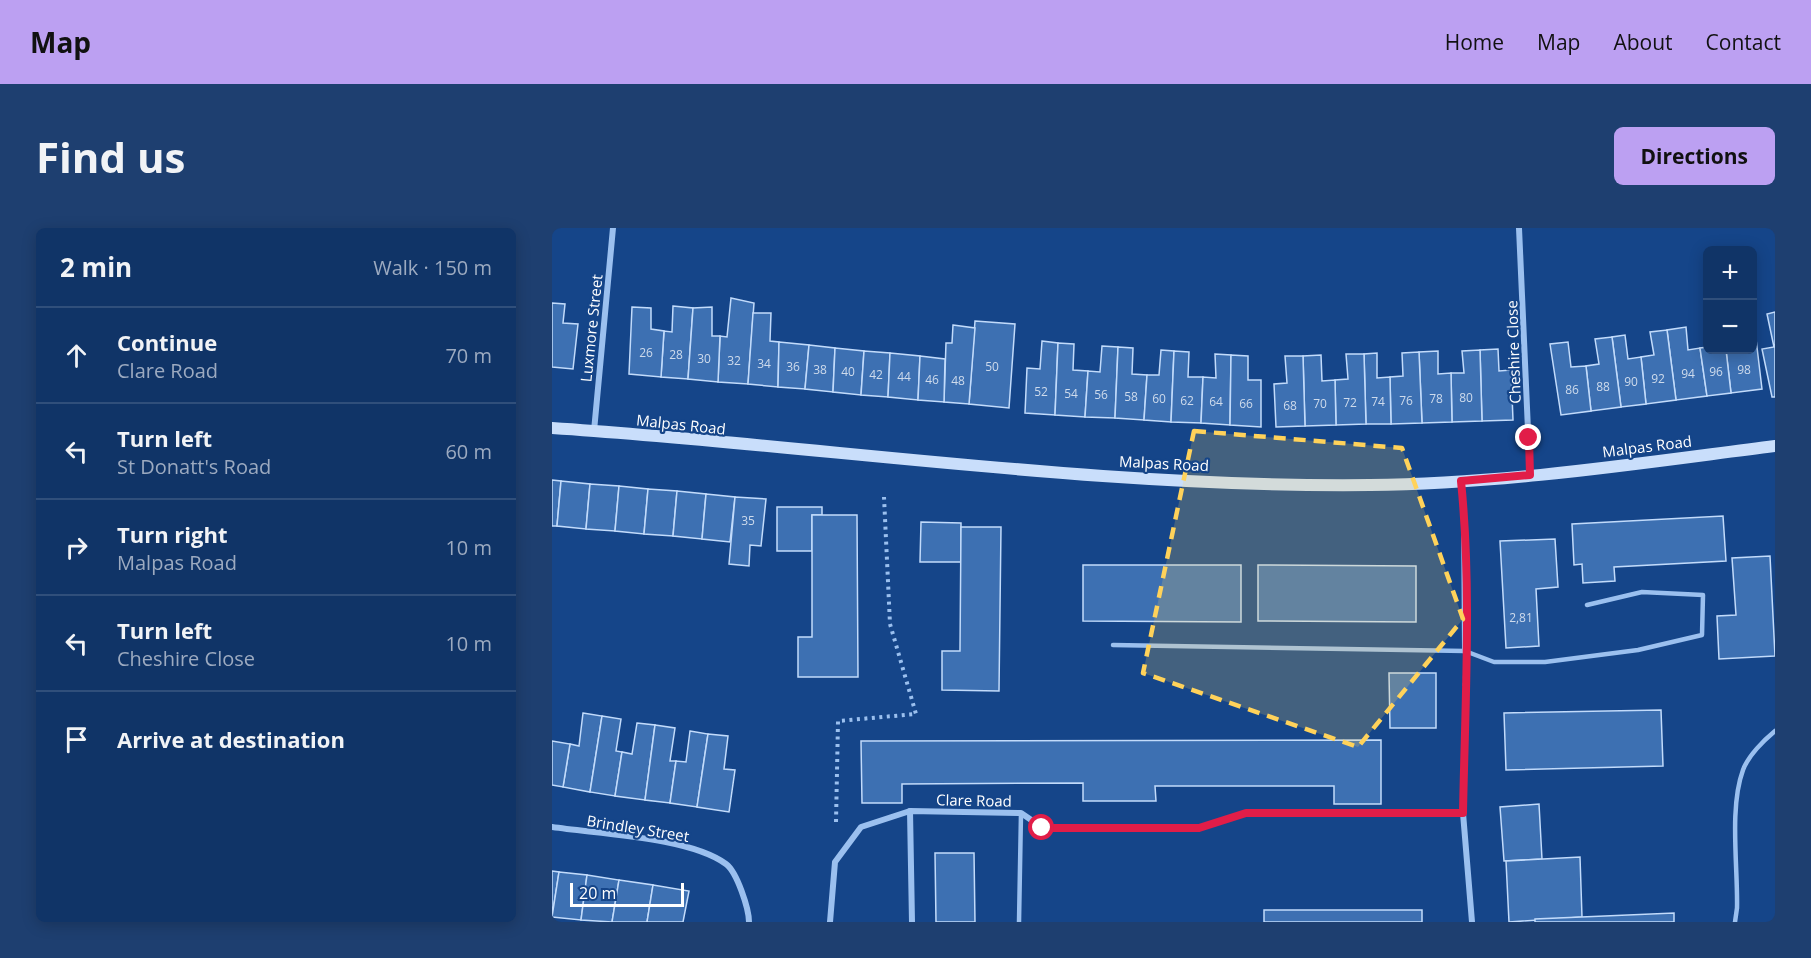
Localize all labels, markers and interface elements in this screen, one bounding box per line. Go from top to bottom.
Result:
text: Map [30,23,91,61]
text: Home [1445,28,1504,56]
text: Map [1537,28,1580,56]
text: About [1613,28,1673,56]
text: Contact [1706,28,1781,56]
button: Directions [1614,127,1775,185]
text: Find us [36,128,185,185]
map controls [1703,246,1757,354]
button: + [1703,246,1757,300]
text: 2 min [60,249,132,285]
text: Walk · 150 m [373,254,492,281]
street label: Luxmore Street [575,273,607,383]
street label: Cheshire Close [1501,300,1525,404]
button: − [1703,300,1757,354]
text: Continue [117,327,217,357]
icon: ahead [60,339,93,372]
text: 70 m [445,342,492,369]
house number: 26 [639,344,653,361]
house number: 28 [669,346,683,363]
house number: 30 [697,350,711,367]
house number: 32 [727,352,741,369]
house number: 34 [757,355,771,372]
text: Clare Road [117,357,218,384]
house number: 36 [786,358,800,375]
house number: 50 [985,358,999,375]
house number: 38 [813,361,827,378]
house number: 98 [1737,361,1751,378]
house number: 40 [841,363,855,380]
house number: 96 [1709,363,1723,380]
house number: 94 [1681,365,1695,382]
house number: 42 [869,366,883,383]
house number: 44 [897,368,911,385]
house number: 92 [1651,370,1665,387]
house number: 46 [925,371,939,388]
house number: 48 [951,372,965,389]
house number: 90 [1624,373,1638,390]
house number: 88 [1596,378,1610,395]
house number: 86 [1565,381,1579,398]
house number: 52 [1034,383,1048,400]
house number: 54 [1064,385,1078,402]
house number: 56 [1094,386,1108,403]
house number: 58 [1124,388,1138,405]
house number: 80 [1459,389,1473,406]
house number: 60 [1152,390,1166,407]
house number: 78 [1429,390,1443,407]
house number: 62 [1180,392,1194,409]
house number: 76 [1399,392,1413,409]
house number: 64 [1209,393,1223,410]
house number: 74 [1371,393,1385,410]
house number: 72 [1343,394,1357,411]
house number: 66 [1239,395,1253,412]
house number: 70 [1313,395,1327,412]
house number: 68 [1283,397,1297,414]
street label: Malpas Road [635,409,727,439]
text: Turn left [117,423,212,453]
route end [1515,424,1541,450]
street label: Malpas Road [1601,431,1693,461]
icon: left [60,435,93,468]
text: 60 m [445,438,492,465]
street label: Malpas Road [1119,451,1209,475]
text: St Donatt's Road [117,453,271,480]
house number: 35 [741,512,755,529]
text: Turn right [117,519,228,549]
icon: right [60,531,93,564]
text: 10 m [445,534,492,561]
text: Malpas Road [117,549,237,576]
house number: 2,81 [1509,609,1533,626]
text: Turn left [117,615,212,645]
icon: left [60,627,93,660]
text: 10 m [445,630,492,657]
text: Cheshire Close [117,645,255,672]
icon: arrive [60,723,93,756]
text: Arrive at destination [117,724,345,754]
street label: Clare Road [936,789,1012,811]
street label: Brindley Street [585,810,691,846]
route start [1028,814,1054,840]
scale bar [570,880,684,908]
text: 20 m [579,882,616,904]

